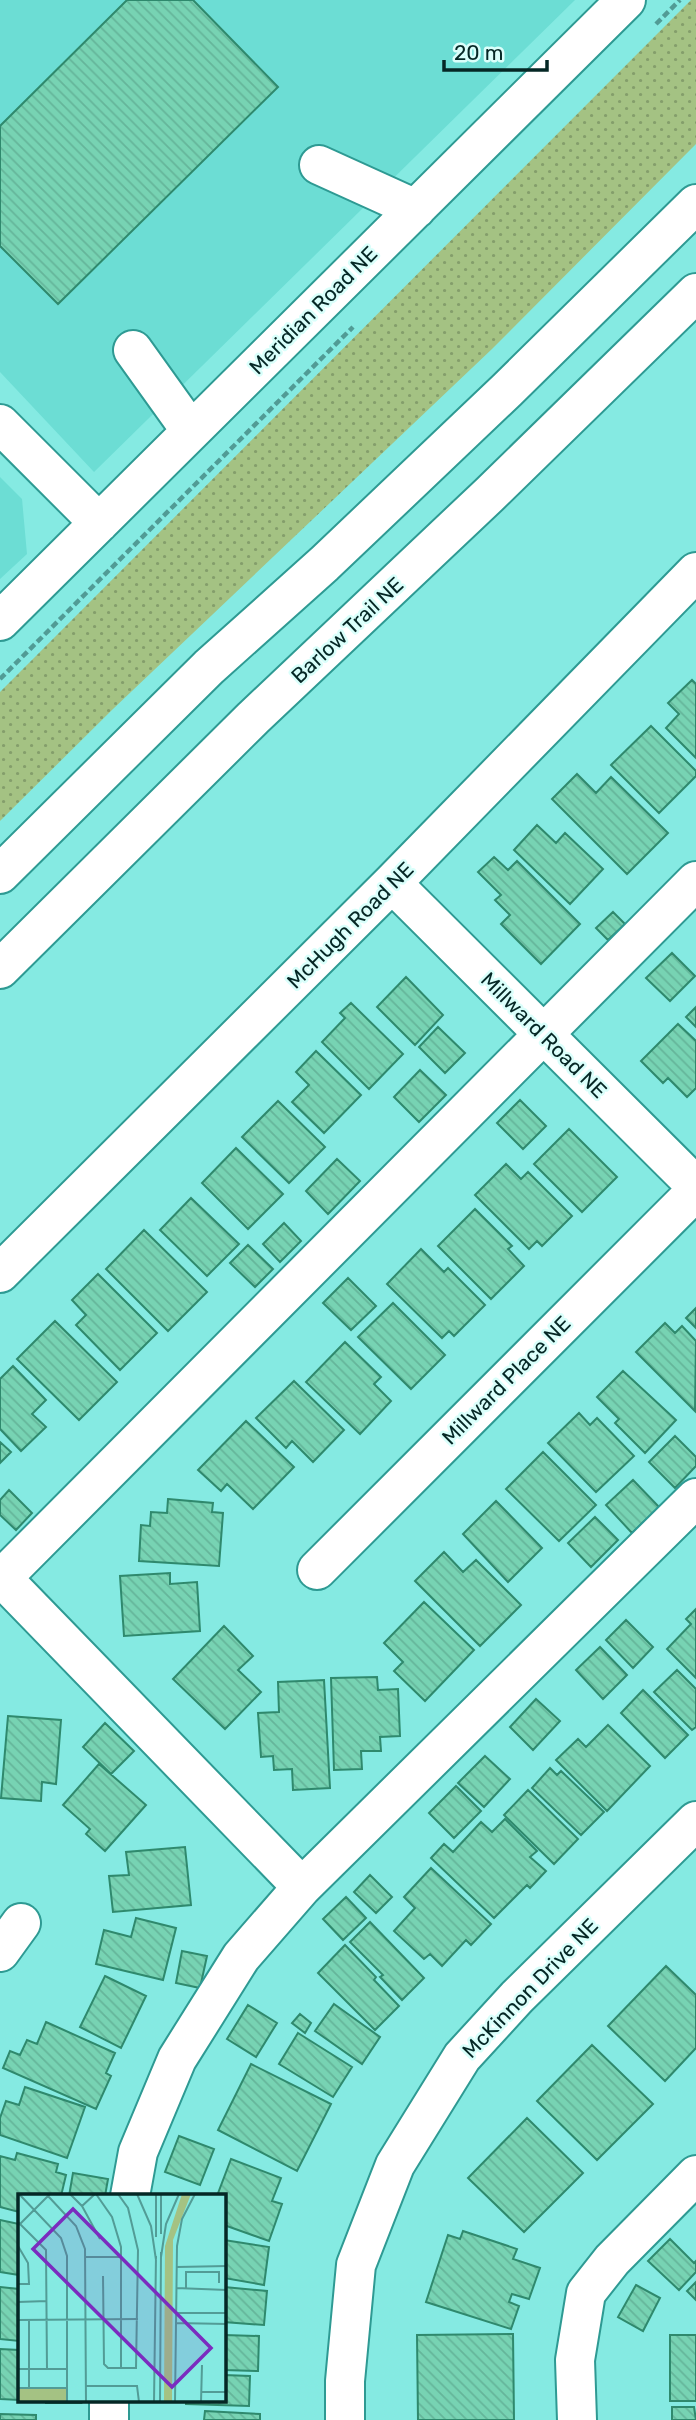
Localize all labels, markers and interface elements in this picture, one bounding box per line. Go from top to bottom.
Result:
scale bar [444,28,547,72]
text: 20 m [454,40,503,65]
street label: Meridian Road NE [244,241,382,379]
street label: Barlow Trail NE [286,572,408,688]
street label: McHugh Road NE [282,857,418,993]
street label: Millward Road NE [476,967,612,1103]
street label: Millward Place NE [437,1311,575,1449]
street label: McKinnon Drive NE [457,1913,603,2063]
inset map [18,2194,226,2402]

